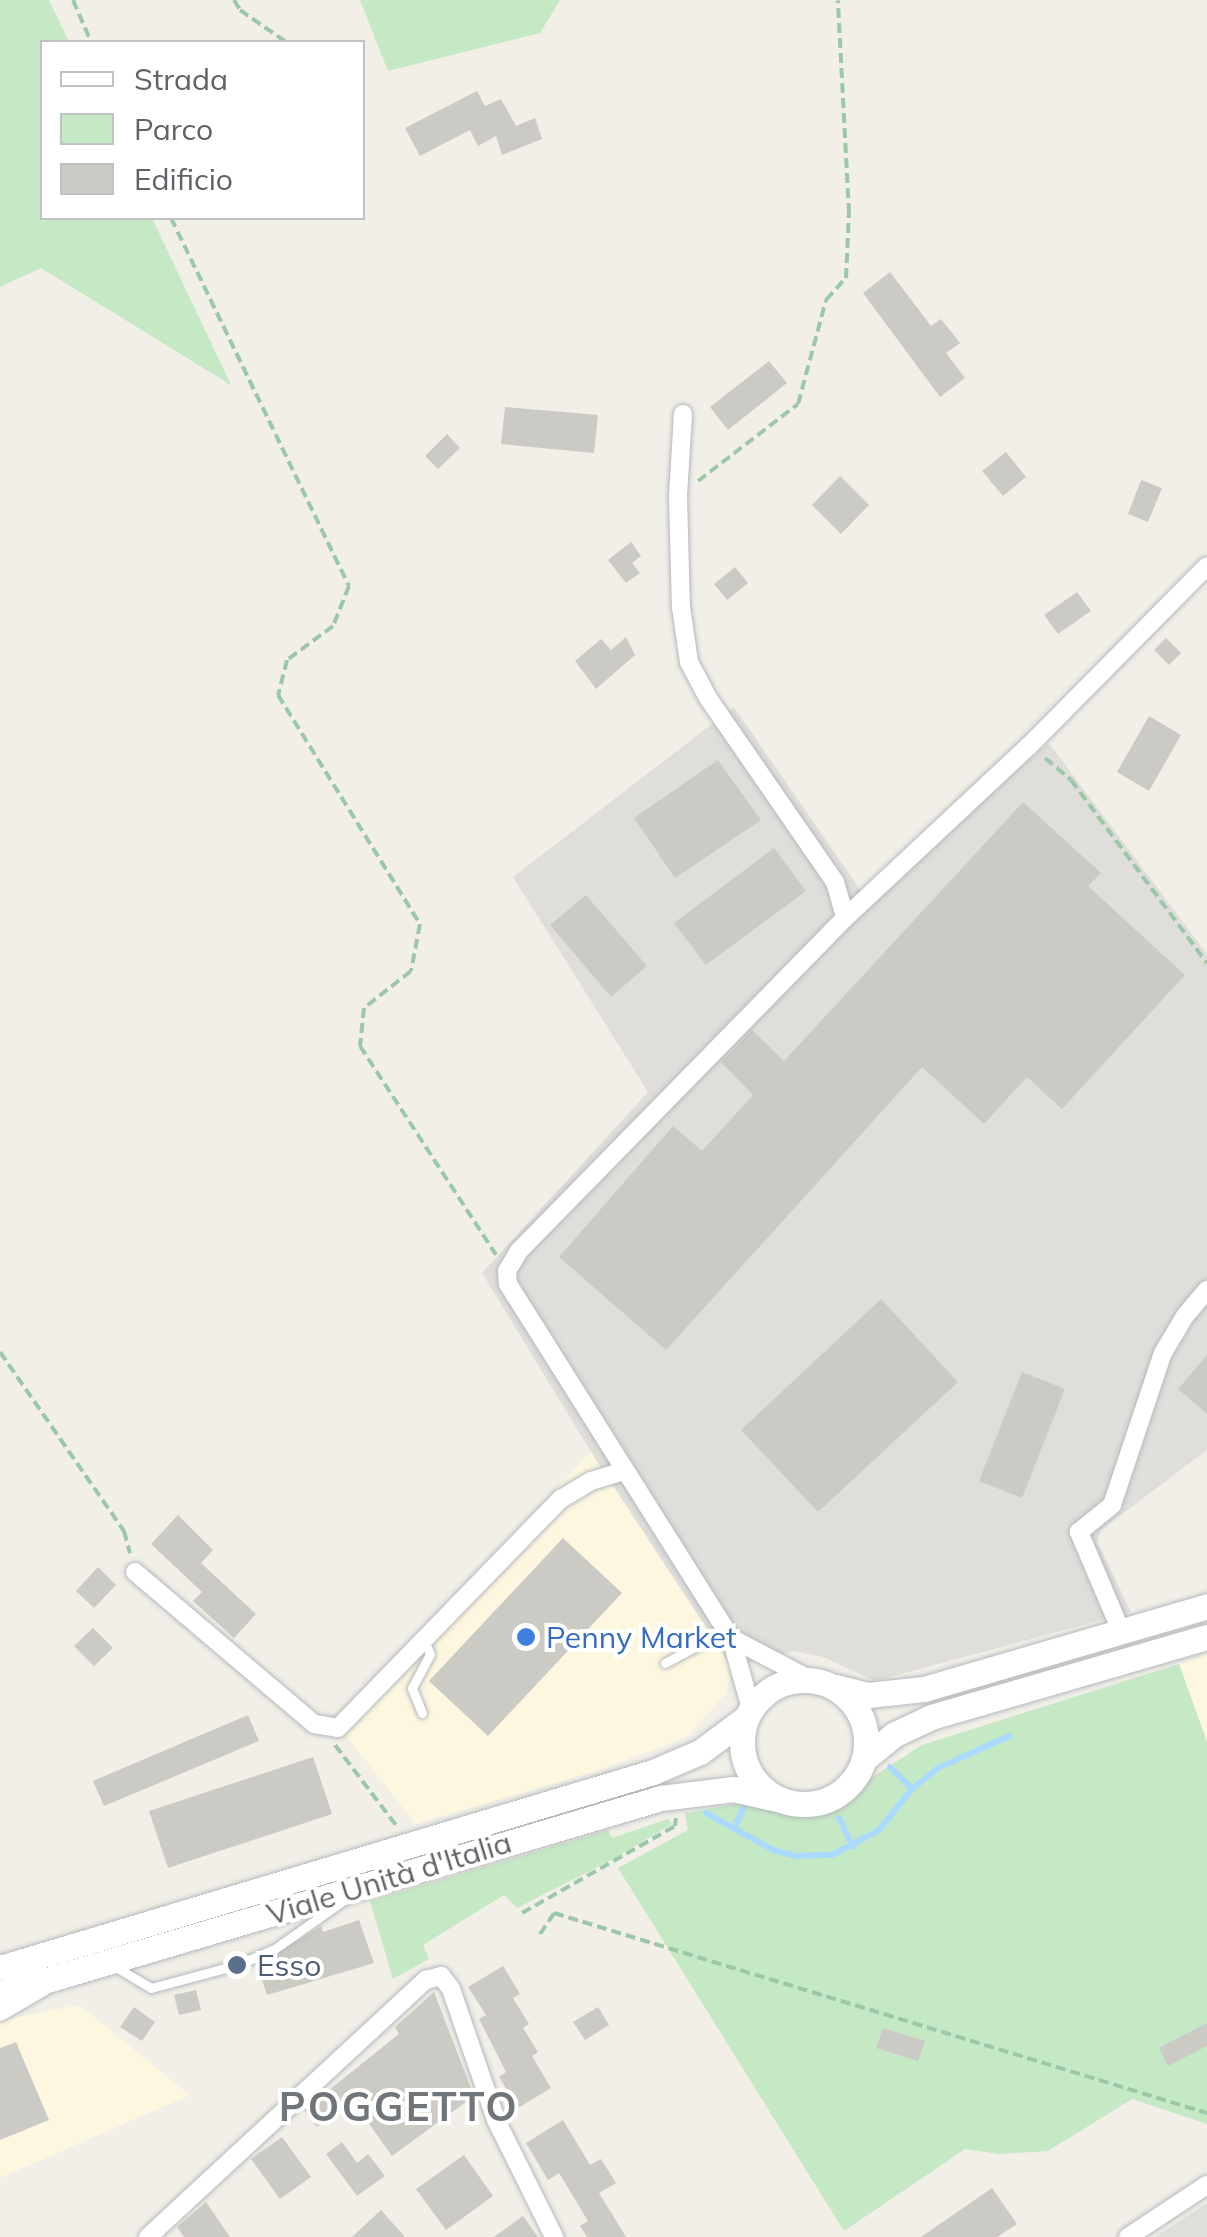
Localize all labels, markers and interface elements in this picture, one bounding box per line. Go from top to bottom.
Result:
legend [40,40,365,220]
text: Strada [134,60,228,98]
text: Parco [134,110,213,148]
text: Edificio [134,160,233,198]
place label: Penny Market [546,1619,736,1655]
marker: Penny Market [515,1626,537,1648]
street label: Viale Unità d'Italia [263,1824,515,1932]
place label: Esso [257,1947,321,1983]
marker: Esso [226,1954,248,1976]
district label: POGGETTO [279,2082,519,2130]

